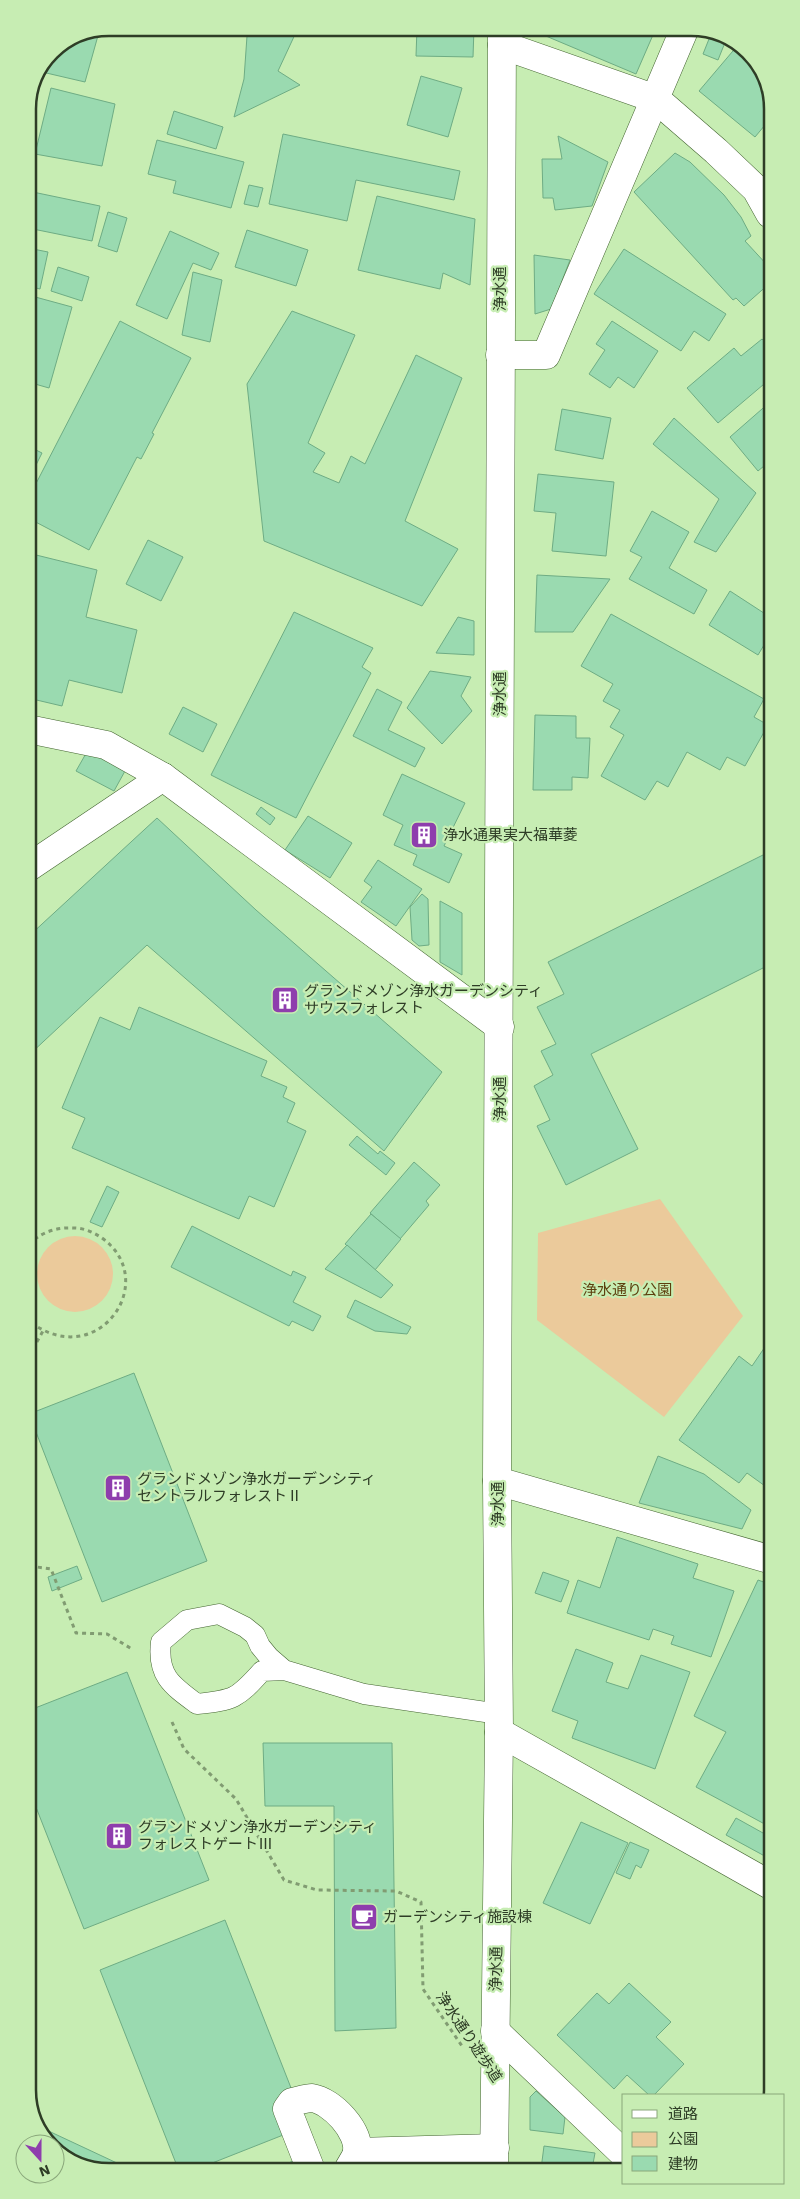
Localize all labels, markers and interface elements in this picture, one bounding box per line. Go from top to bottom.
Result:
street label: 浄水通 [491,266,509,312]
street label: 浄水通 [491,671,509,717]
building icon: 浄水通果実大福華菱 [409,820,439,850]
place label: 浄水通果実大福華菱 [443,826,578,844]
place label: グランドメゾン浄水ガーデンシティ サウスフォレスト [304,982,543,1017]
building icon: グランドメゾン浄水ガーデンシティ サウスフォレスト [270,985,300,1015]
street label: 浄水通 [491,1076,509,1122]
park label: 浄水通り公園 [582,1281,672,1299]
place label: グランドメゾン浄水ガーデンシティ セントラルフォレストⅡ [137,1470,376,1505]
building icon: グランドメゾン浄水ガーデンシティ セントラルフォレストⅡ [103,1473,133,1503]
street label: 浄水通 [489,1481,507,1527]
place label: グランドメゾン浄水ガーデンシティ フォレストゲートⅢ [138,1818,377,1853]
building icon: グランドメゾン浄水ガーデンシティ フォレストゲートⅢ [104,1821,134,1851]
cafe icon: ガーデンシティ施設棟 [349,1902,379,1932]
place label: ガーデンシティ施設棟 [383,1908,532,1926]
street label: 浄水通 [487,1946,505,1992]
street label: 浄水通り遊歩道 [432,1988,506,2086]
legend [622,2094,785,2184]
text: 道路 [668,2105,698,2123]
text: 公園 [668,2130,698,2148]
north arrow [15,2134,65,2184]
text: 建物 [668,2155,698,2173]
text: N [37,2162,52,2180]

